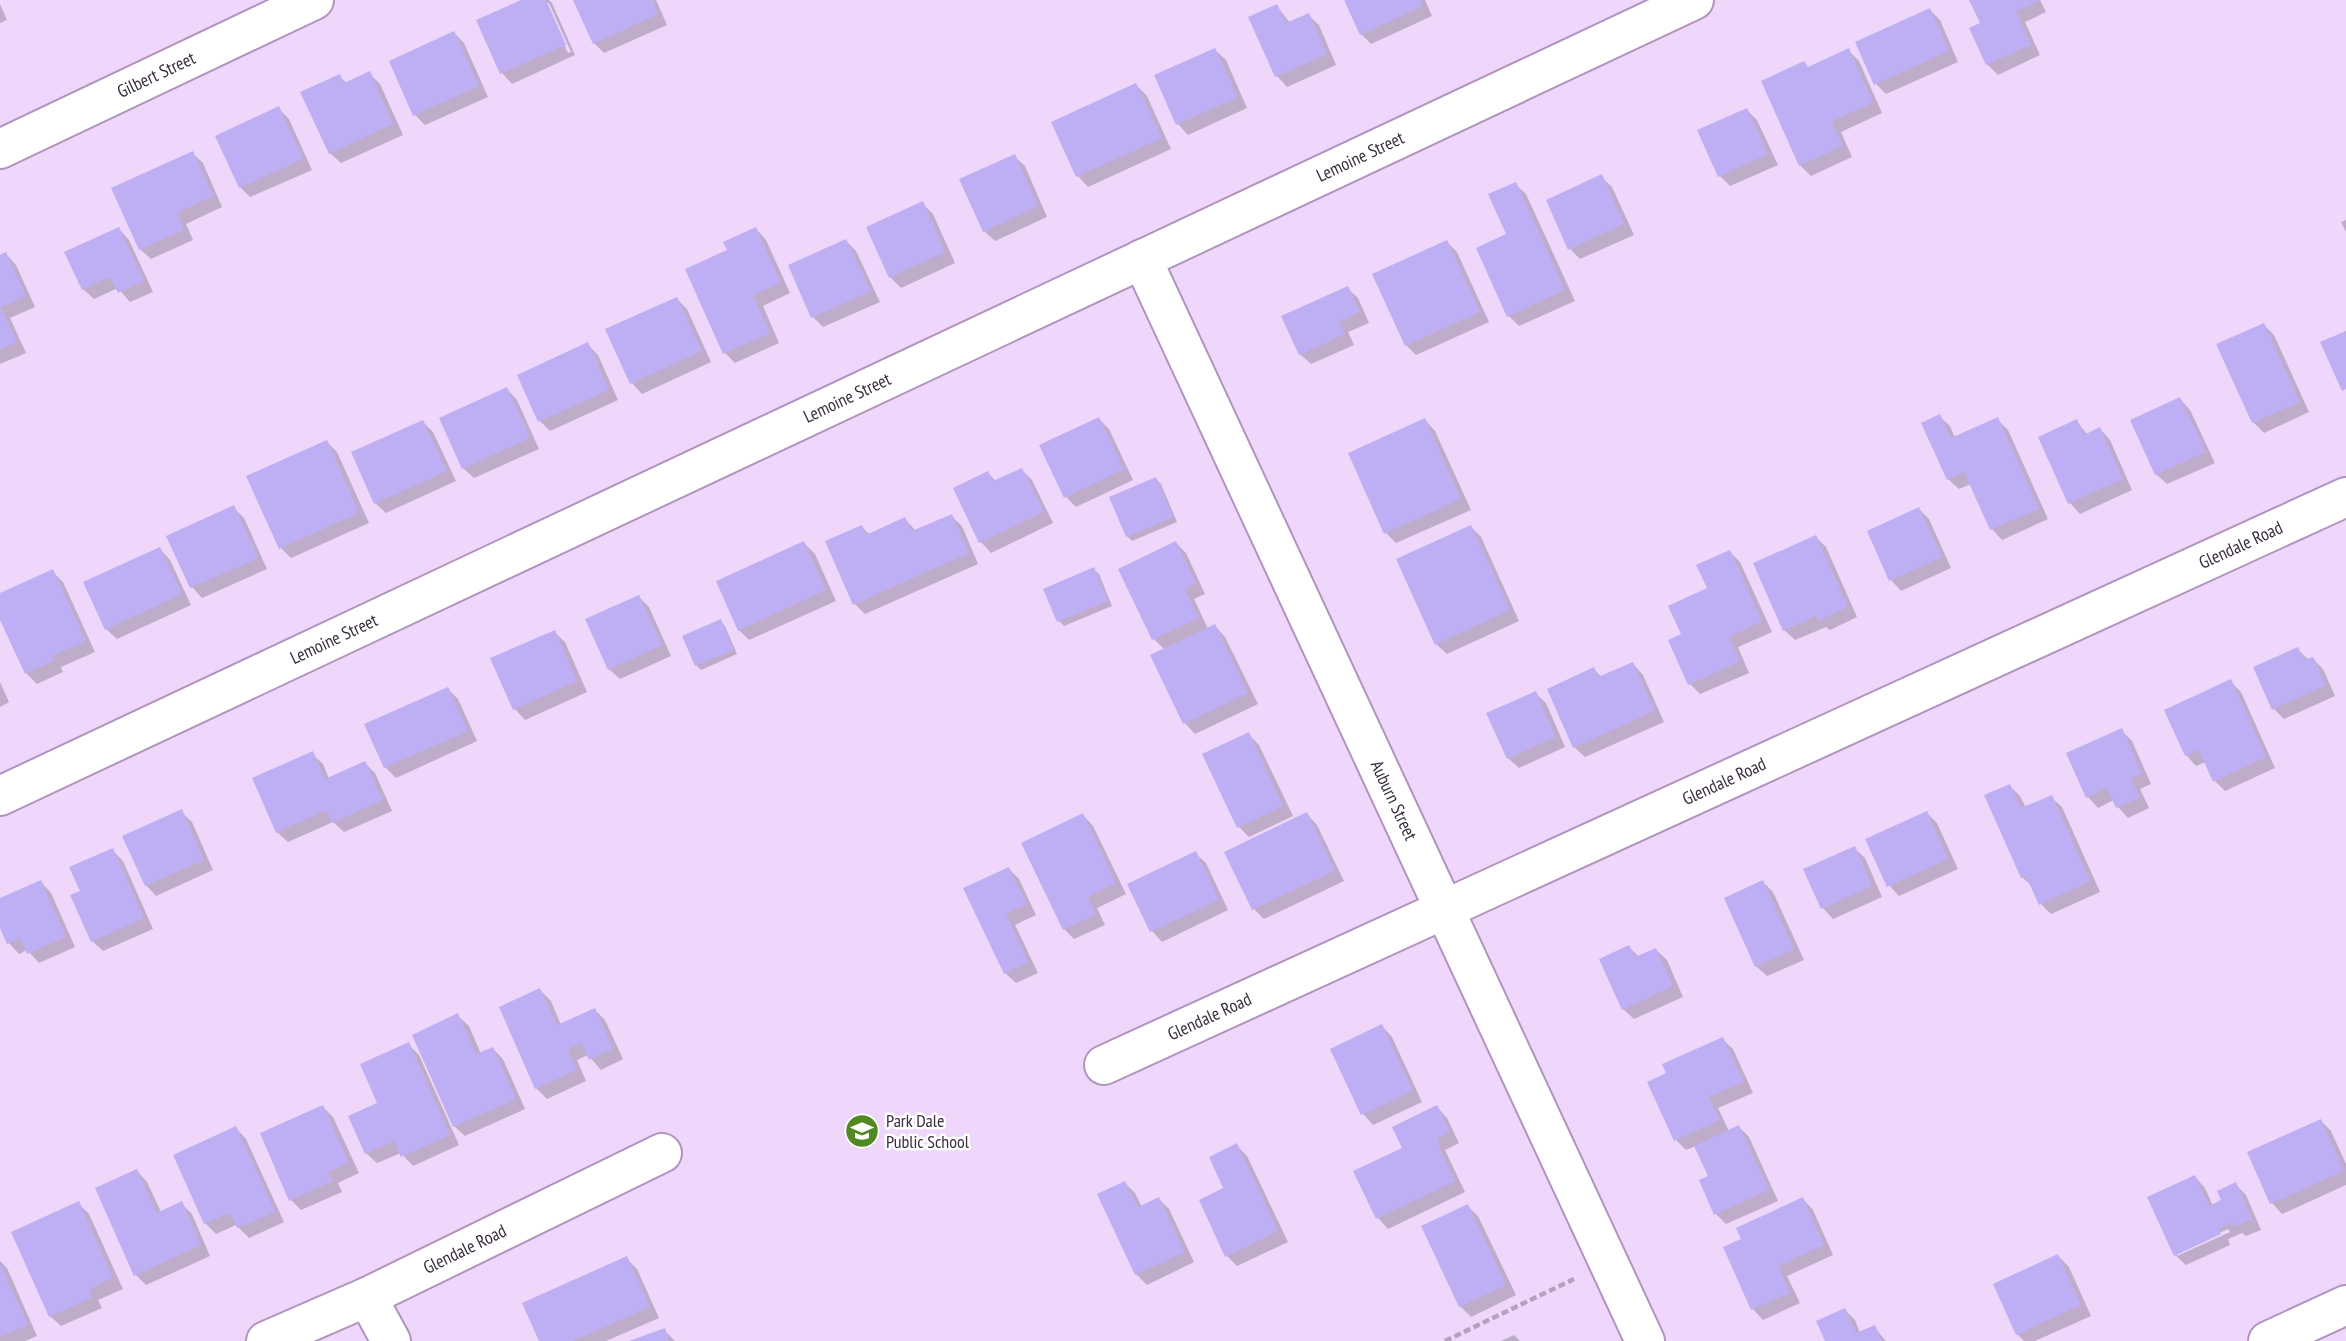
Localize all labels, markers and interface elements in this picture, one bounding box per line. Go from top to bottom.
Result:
street label: Gilbert Street [113,46,199,103]
street label: Lemoine Street [1313,126,1408,187]
street label: Lemoine Street [799,367,894,428]
street label: Glendale Road [2195,516,2286,574]
street label: Lemoine Street [286,608,381,669]
street label: Glendale Road [1678,752,1770,810]
street label: Auburn Street [1366,756,1423,844]
street label: Glendale Road [1164,987,1255,1045]
place label: Park Dale Public School [886,1109,970,1153]
school or university icon: Park Dale Public School [843,1112,881,1150]
street label: Glendale Road [419,1219,510,1279]

